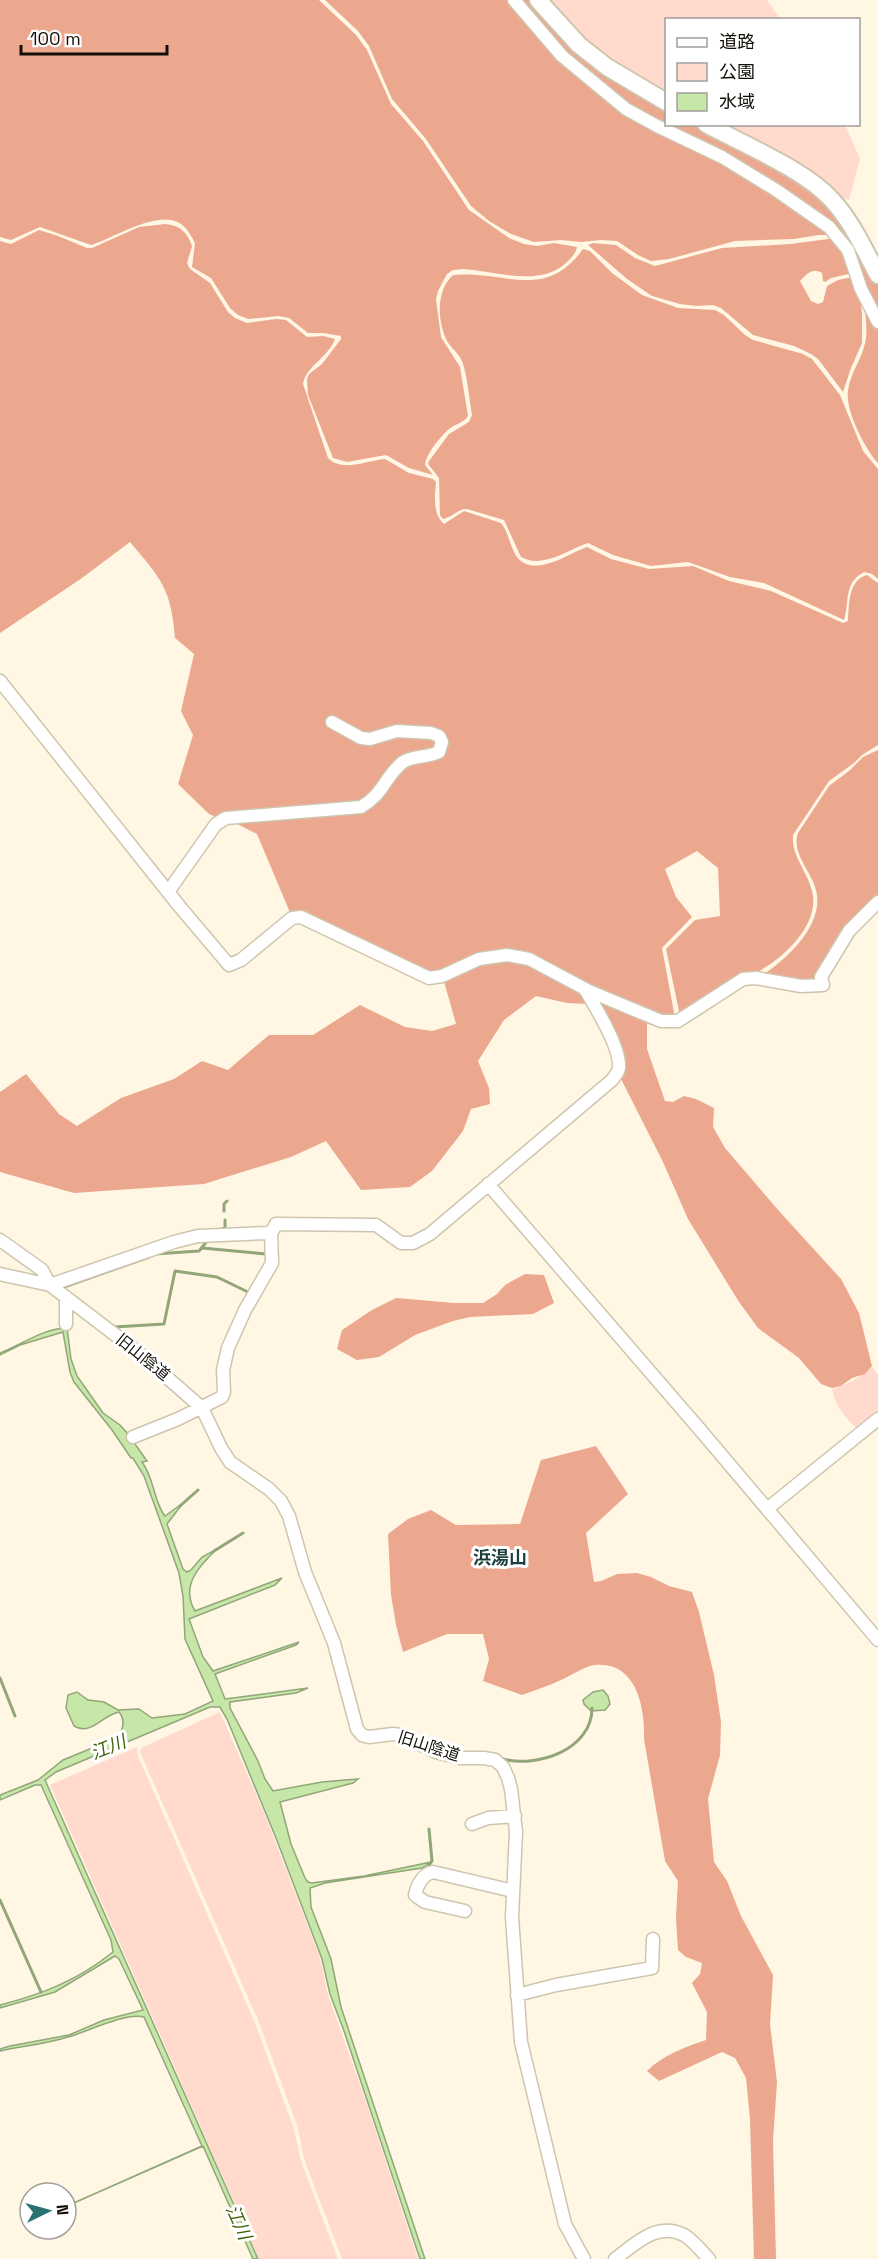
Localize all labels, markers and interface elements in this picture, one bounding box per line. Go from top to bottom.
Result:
scale bar [21,18,166,56]
legend [665,18,860,126]
text: 100 m [30,27,81,50]
text: 道路 [719,30,755,53]
text: 公園 [719,60,755,83]
text: 水域 [719,90,755,113]
street label: 旧山陰道 [112,1329,174,1385]
district label: 浜湯山 [473,1546,527,1569]
street label: 旧山陰道 [395,1726,463,1766]
water label: 江川 [87,1729,131,1764]
north arrow [18,2181,78,2241]
water label: 江川 [221,2201,258,2245]
text: N [52,2203,73,2216]

